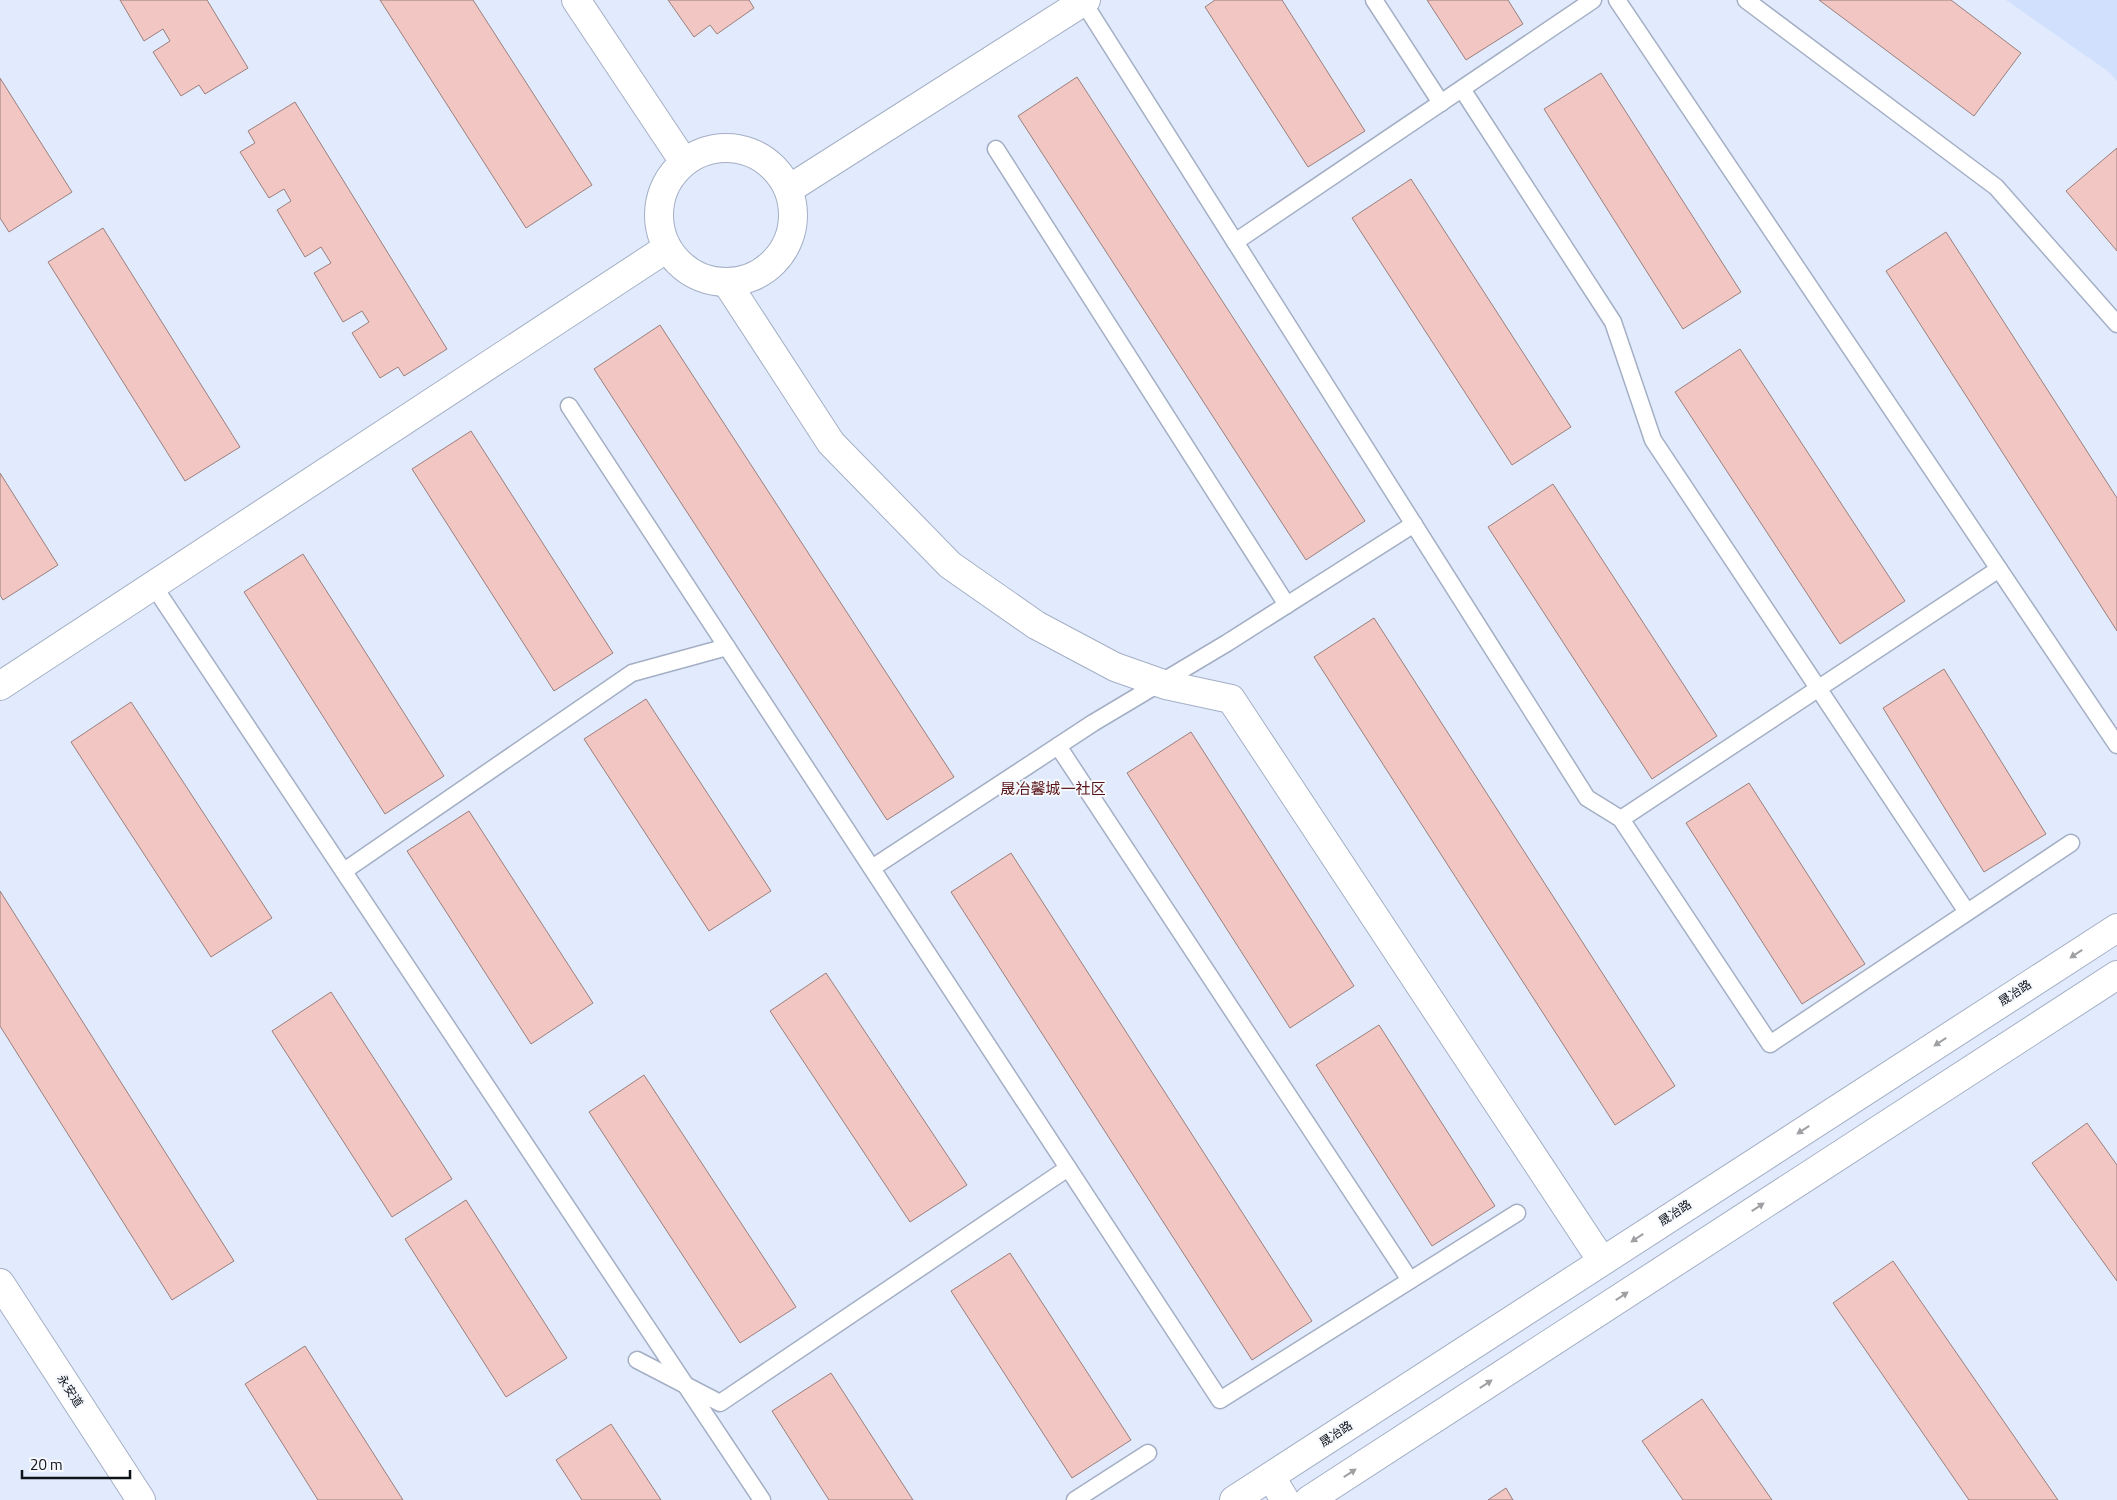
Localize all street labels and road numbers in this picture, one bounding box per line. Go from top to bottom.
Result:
street label: 晟冶路 [1994,975,2035,1010]
street label: 晟冶路 [1654,1195,1695,1230]
street label: 永安道 [53,1370,88,1411]
street label: 晟冶路 [1315,1416,1356,1451]

